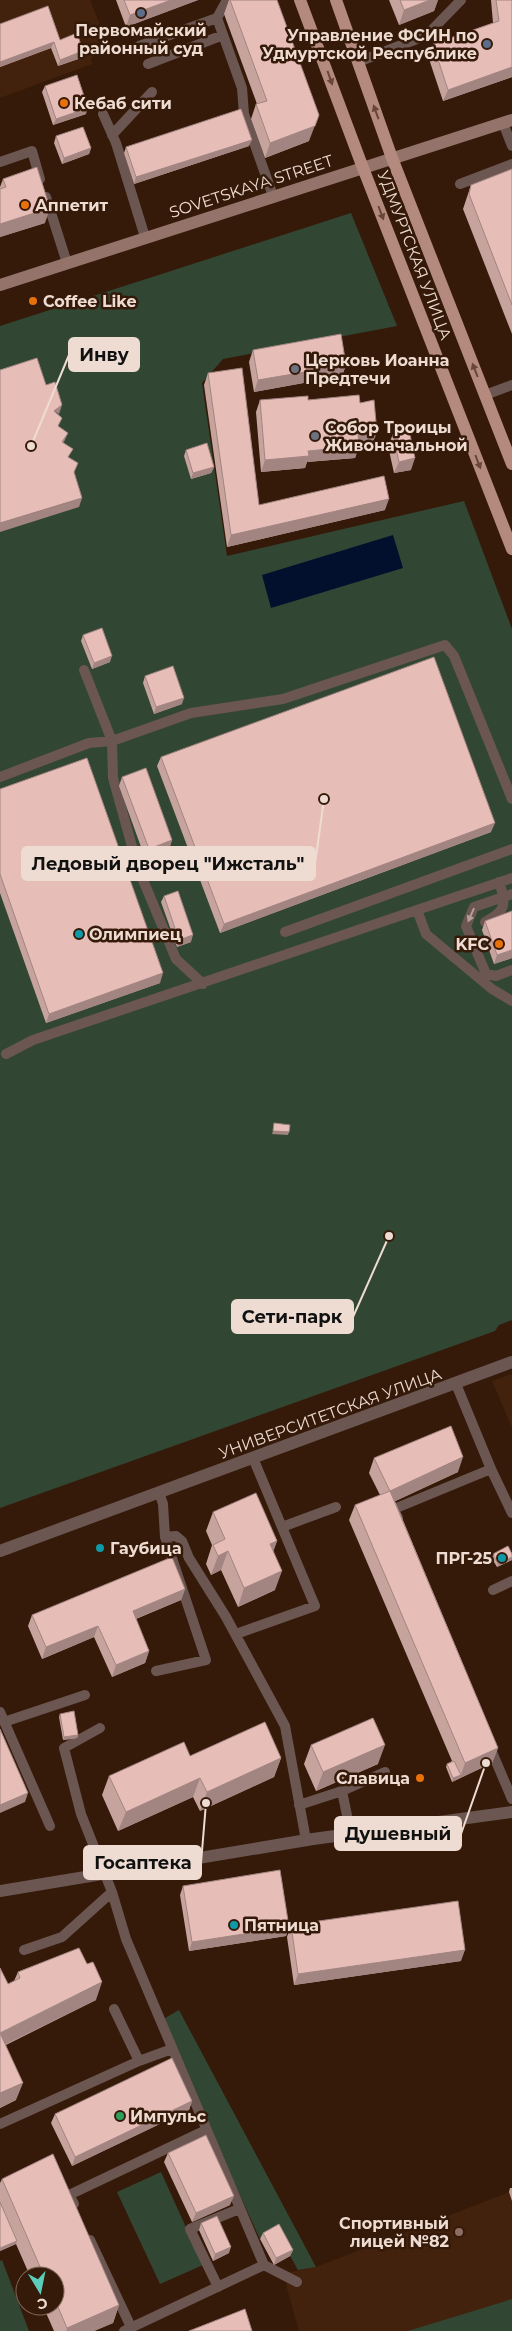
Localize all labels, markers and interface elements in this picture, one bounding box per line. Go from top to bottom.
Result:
marker: Первомайский районный суд [135,7,147,19]
place label: Первомайский районный суд [75,21,207,58]
place label: Управление ФСИН по Удмуртской Республике [262,26,477,63]
marker: Управление ФСИН по Удмуртской Республике [481,38,493,50]
one-way arrow [326,71,334,86]
place label: Кебаб сити [74,94,172,113]
marker: Кебаб сити [58,97,70,109]
one-way arrow [372,105,379,120]
street label: SOVETSKAYA STREET [167,151,336,222]
street label: УДМУРТСКАЯ УЛИЦА [373,168,456,343]
place label: Аппетит [35,196,109,215]
marker: Аппетит [19,199,31,211]
one-way arrow [377,206,385,221]
place label: Coffee Like [43,292,137,311]
marker: Coffee Like [27,295,39,307]
callout: Инву [69,338,139,371]
text: Инву [79,344,130,366]
place label: Церковь Иоанна Предтечи [305,351,449,388]
one-way arrow [471,362,478,377]
marker: Церковь Иоанна Предтечи [289,363,301,375]
place label: Собор Троицы Живоначальной [325,418,468,455]
marker: Собор Троицы Живоначальной [309,430,321,442]
one-way arrow [474,455,482,470]
callout: Ледовый дворец "Ижсталь" [22,847,315,880]
text: Ледовый дворец "Ижсталь" [32,853,304,875]
one-way arrow [466,908,474,922]
place label: Олимпиец [89,925,181,944]
marker: Олимпиец [73,928,85,940]
place label: KFC [455,935,489,954]
marker: KFC [493,938,505,950]
callout: Сети-парк [232,1300,353,1333]
text: Сети-парк [242,1306,343,1328]
street label: УНИВЕРСИТЕТСКАЯ УЛИЦА [216,1364,444,1463]
place label: Гаубица [110,1539,182,1558]
marker: Гаубица [94,1542,106,1554]
place label: ПРГ-25 [436,1549,492,1568]
marker: ПРГ-25 [496,1552,508,1564]
place label: Славица [336,1769,410,1788]
marker: Славица [414,1772,426,1784]
callout: Душевный [335,1817,461,1850]
text: Душевный [345,1823,451,1845]
callout: Госаптека [84,1846,201,1879]
text: Госаптека [94,1852,192,1874]
place label: Пятница [244,1916,319,1935]
marker: Пятница [228,1919,240,1931]
place label: Импульс [130,2107,207,2126]
marker: Импульс [114,2110,126,2122]
place label: Спортивный лицей №82 [339,2214,449,2251]
marker: Спортивный лицей №82 [453,2226,465,2238]
north arrow [15,2266,65,2316]
text: С [36,2294,49,2314]

